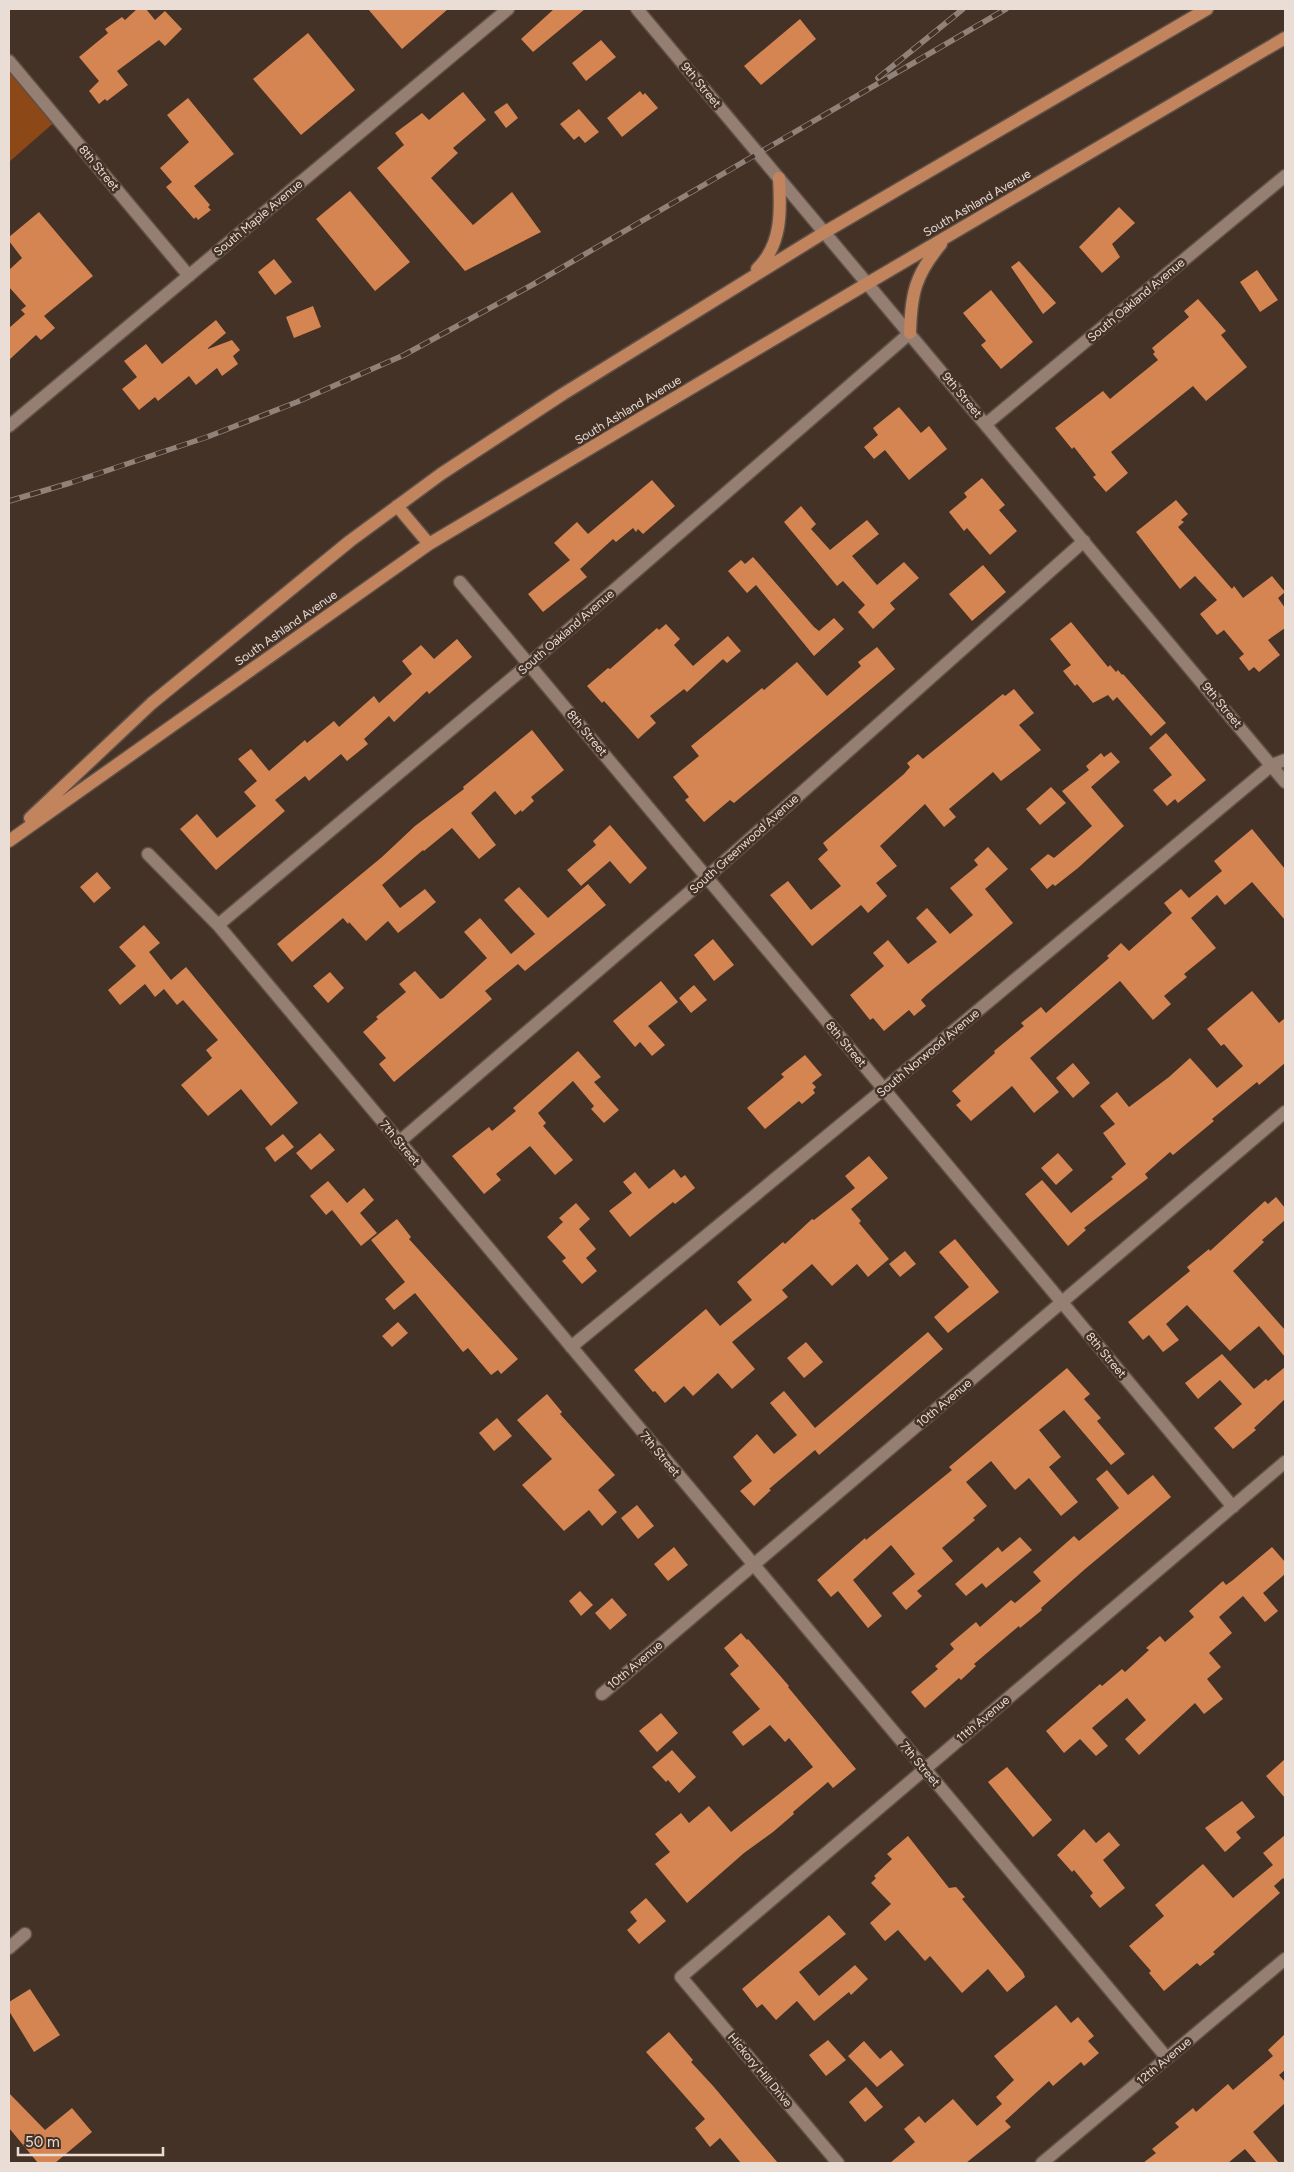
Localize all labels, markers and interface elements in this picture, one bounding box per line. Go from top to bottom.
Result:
street label: 9th Street [678,60,724,111]
street label: 8th Street [76,142,122,194]
street label: South Ashland Avenue [921,166,1034,239]
street label: South Maple Avenue [211,177,305,259]
street label: South Oakland Avenue [1085,255,1188,345]
street label: 9th Street [939,370,985,421]
street label: South Ashland Avenue [572,372,684,447]
street label: South Oakland Avenue [515,586,617,677]
street label: South Ashland Avenue [232,587,340,669]
street label: 9th Street [1199,680,1245,731]
street label: 8th Street [564,707,610,759]
street label: South Greenwood Avenue [687,791,802,897]
street label: South Norwood Avenue [874,1006,982,1100]
street label: 8th Street [823,1018,869,1070]
street label: 7th Street [377,1118,423,1169]
street label: 8th Street [1083,1329,1129,1381]
street label: 10th Avenue [914,1376,975,1430]
street label: 7th Street [637,1429,683,1480]
street label: 10th Avenue [605,1638,666,1692]
street label: 11th Avenue [954,1693,1013,1745]
street label: 7th Street [897,1739,943,1790]
street label: Hickory Hill Drive [725,2030,795,2110]
street label: 12th Avenue [1134,2034,1194,2088]
scale bar [18,2124,162,2156]
text: 50 m [25,2133,60,2151]

